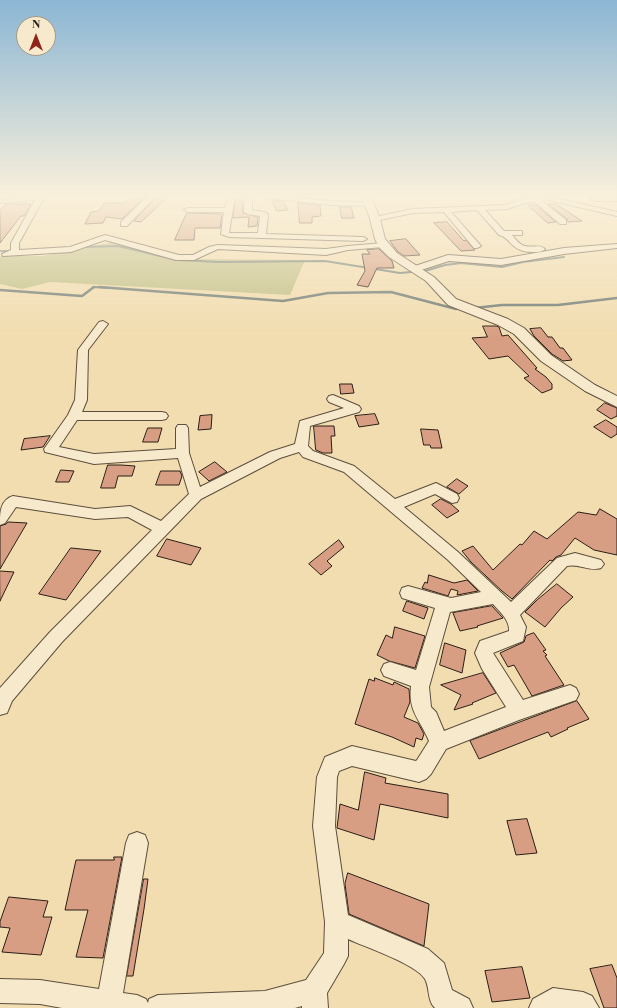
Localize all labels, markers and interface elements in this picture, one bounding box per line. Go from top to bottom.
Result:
north arrow [16,16,56,56]
text: N [32,18,40,32]

